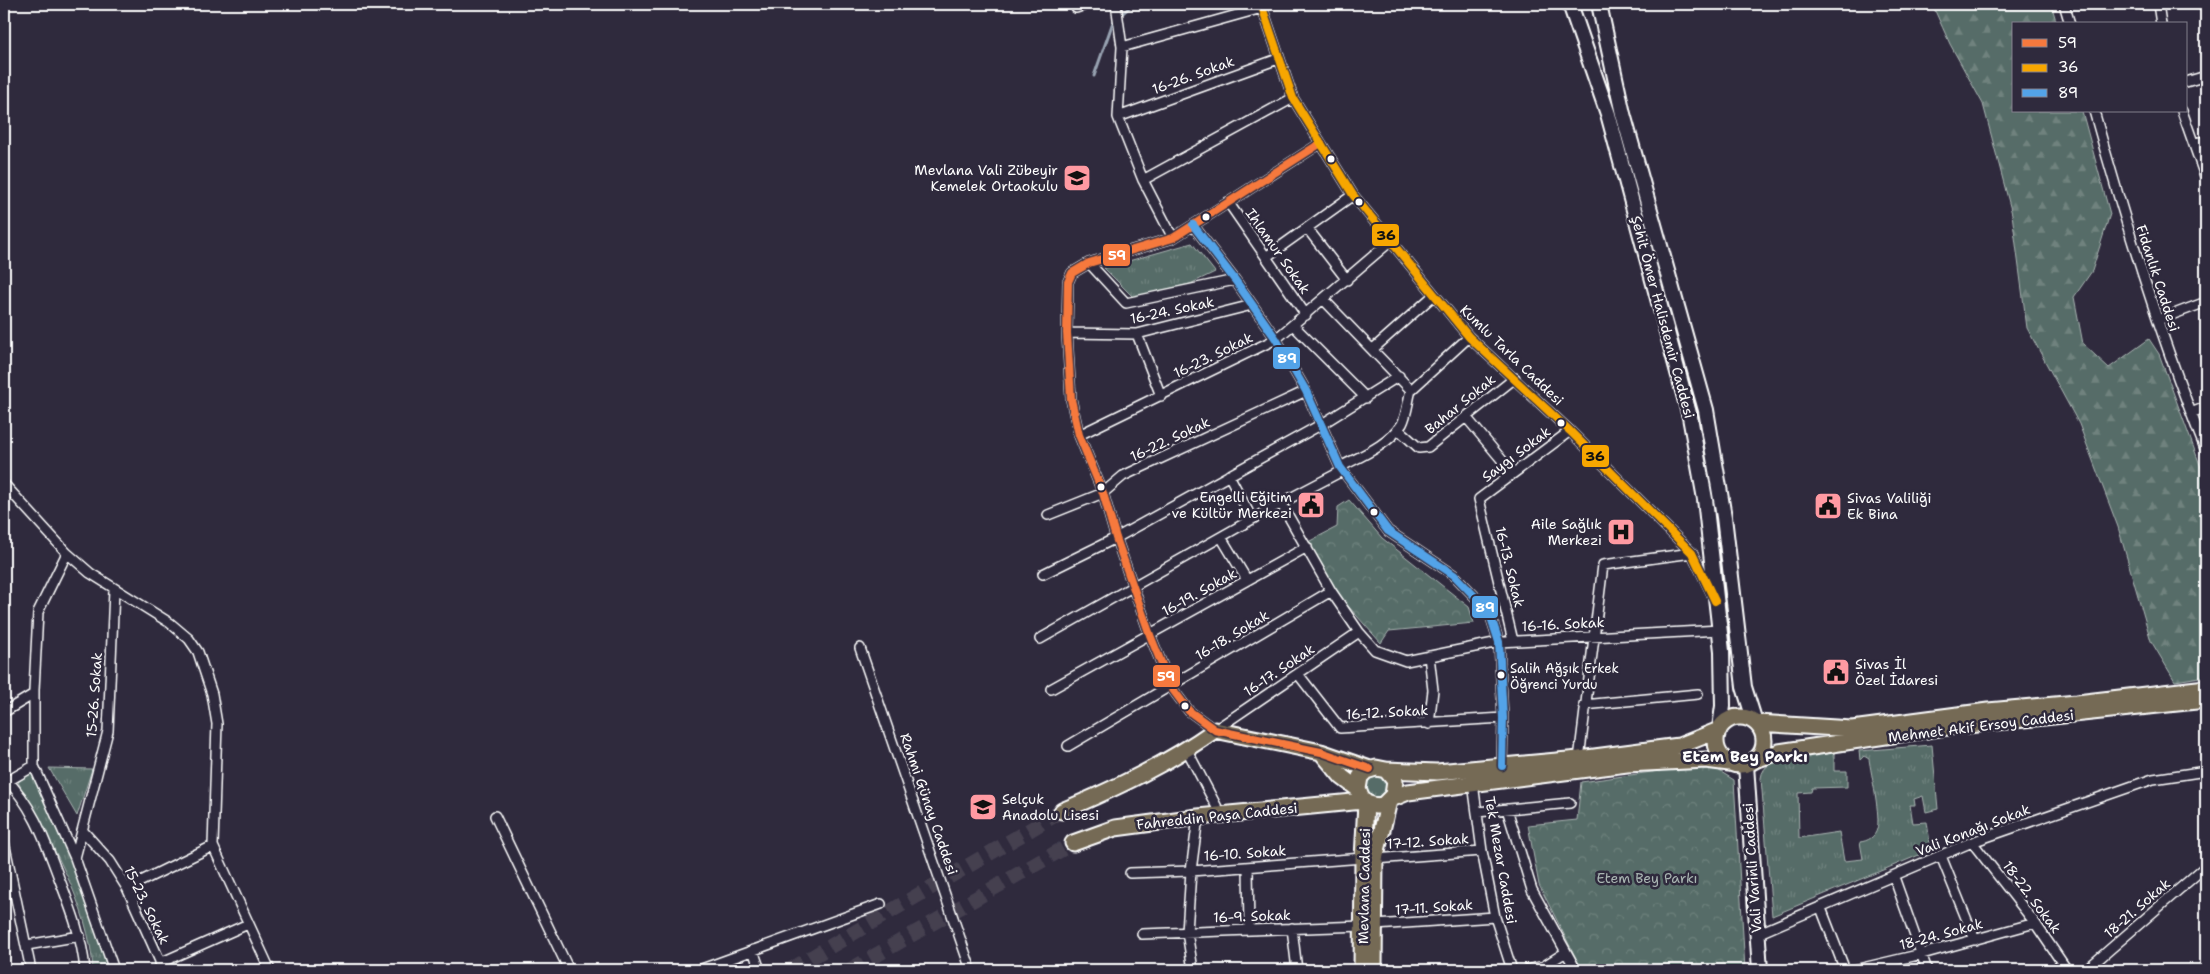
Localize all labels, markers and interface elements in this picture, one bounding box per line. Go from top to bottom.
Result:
legend [2012,22,2188,112]
text: 59 [2058,33,2077,53]
street label: 16-26. Sokak [1149,52,1237,98]
text: 36 [2058,57,2079,77]
text: 89 [2058,83,2078,103]
unlabelled marker [1326,154,1336,164]
place label: Mevlana Vali Zübeyir Kemelek Ortaokulu [914,161,1058,195]
school or university icon: Mevlana Vali Zübeyir Kemelek Ortaokulu [1062,163,1092,193]
unlabelled marker [1354,197,1364,207]
street label: Ihlamur Sokak [1242,205,1314,297]
unlabelled marker [1201,212,1211,222]
street label: Şehit Ömer Halisdemir Caddesi [1627,214,1699,420]
street label: Fidanlık Caddesi [2132,222,2184,334]
line badge: 36 [1371,223,1400,247]
text: 36 [1376,226,1396,244]
line badge: 59 [1102,243,1131,267]
text: 59 [1108,246,1126,264]
street label: 16-24. Sokak [1128,292,1216,328]
street label: Kumlu Tarla Caddesi [1456,301,1568,409]
street label: 16-23. Sokak [1170,328,1256,382]
line badge: 89 [1272,346,1301,370]
text: 89 [1277,349,1297,367]
street label: Bahar Sokak [1421,370,1499,438]
street label: 16-22. Sokak [1127,413,1213,465]
unlabelled marker [1556,418,1566,428]
street label: Saygı Sokak [1478,422,1554,486]
line badge: 36 [1581,444,1610,468]
text: 36 [1585,447,1605,465]
unlabelled marker [1096,482,1106,492]
place label: Engelli Eğitim ve Kültür Merkezi [1172,488,1292,522]
place label: Sivas Valiliği Ek Bina [1847,489,1931,523]
public building icon: Engelli Eğitim ve Kültür Merkezi [1296,490,1326,520]
public building icon: Sivas Valiliği Ek Bina [1813,491,1843,521]
unlabelled marker [1369,507,1379,517]
place label: Aile Sağlık Merkezi [1531,515,1602,549]
hospital icon: Aile Sağlık Merkezi [1606,517,1636,547]
street label: 16-13. Sokak [1491,525,1529,609]
street label: 16-19. Sokak [1158,564,1240,620]
line badge: 89 [1471,595,1499,619]
text: 89 [1475,598,1495,616]
street label: 16-18. Sokak [1192,606,1272,664]
street label: 16-16. Sokak [1521,613,1605,635]
street label: 16-17. Sokak [1240,640,1318,700]
street label: 15-26. Sokak [82,652,106,738]
place label: Sivas İl Özel İdaresi [1855,655,1938,689]
public building icon: Sivas İl Özel İdaresi [1821,657,1851,687]
place label: Salih Ağşık Erkek Öğrenci Yurdu [1510,660,1619,693]
line badge: 59 [1152,664,1181,688]
text: 59 [1157,667,1175,685]
marker: Salih Ağşık Erkek Öğrenci Yurdu [1496,670,1506,680]
unlabelled marker [1180,701,1190,711]
street label: 16-12. Sokak [1345,701,1429,723]
street label: Mehmet Akif Ersoy Caddesi [1887,706,2075,746]
street label: Rahmi Günay Caddesi [896,731,962,877]
district label: Etem Bey Parkı [1682,746,1808,767]
place label: Selçuk Anadolu Lisesi [1002,790,1099,824]
school or university icon: Selçuk Anadolu Lisesi [968,792,998,822]
street label: Tek Mezar Caddesi [1481,795,1521,925]
street label: Fahreddin Paşa Caddesi [1136,799,1298,833]
street label: Vali Konağı Sokak [1913,800,2033,860]
street label: Vali Varinli Caddesi [1738,802,1766,934]
street label: Mevlana Caddesi [1354,828,1374,944]
street label: 17-12. Sokak [1386,829,1470,853]
street label: 16-10. Sokak [1203,841,1287,865]
street label: 18-22. Sokak [1999,857,2065,937]
street label: 15-23. Sokak [120,863,174,947]
park label: Etem Bey Parkı [1596,869,1698,887]
street label: 18-21. Sokak [2100,874,2174,942]
street label: 17-11. Sokak [1394,895,1474,919]
street label: 16-9. Sokak [1213,906,1291,926]
street label: 18-24. Sokak [1897,914,1985,954]

